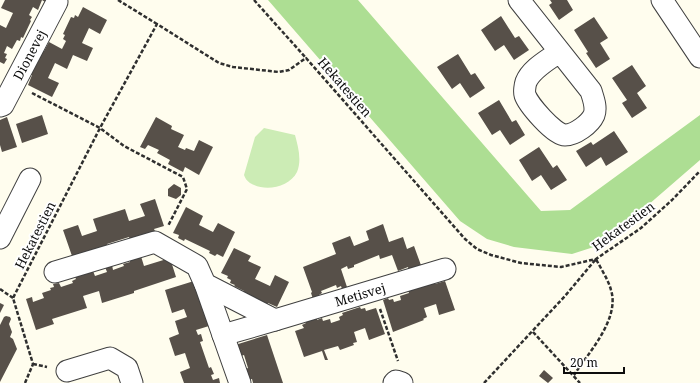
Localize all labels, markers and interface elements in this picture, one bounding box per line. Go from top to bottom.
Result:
street label: Dionevej [9,26,50,83]
street label: Hekatestien [314,53,376,121]
street label: Hekatestien [588,197,659,255]
street label: Hekatestien [10,198,60,272]
street label: Metisvej [332,278,388,311]
scale bar [564,349,624,375]
text: 20 m [570,354,598,371]

